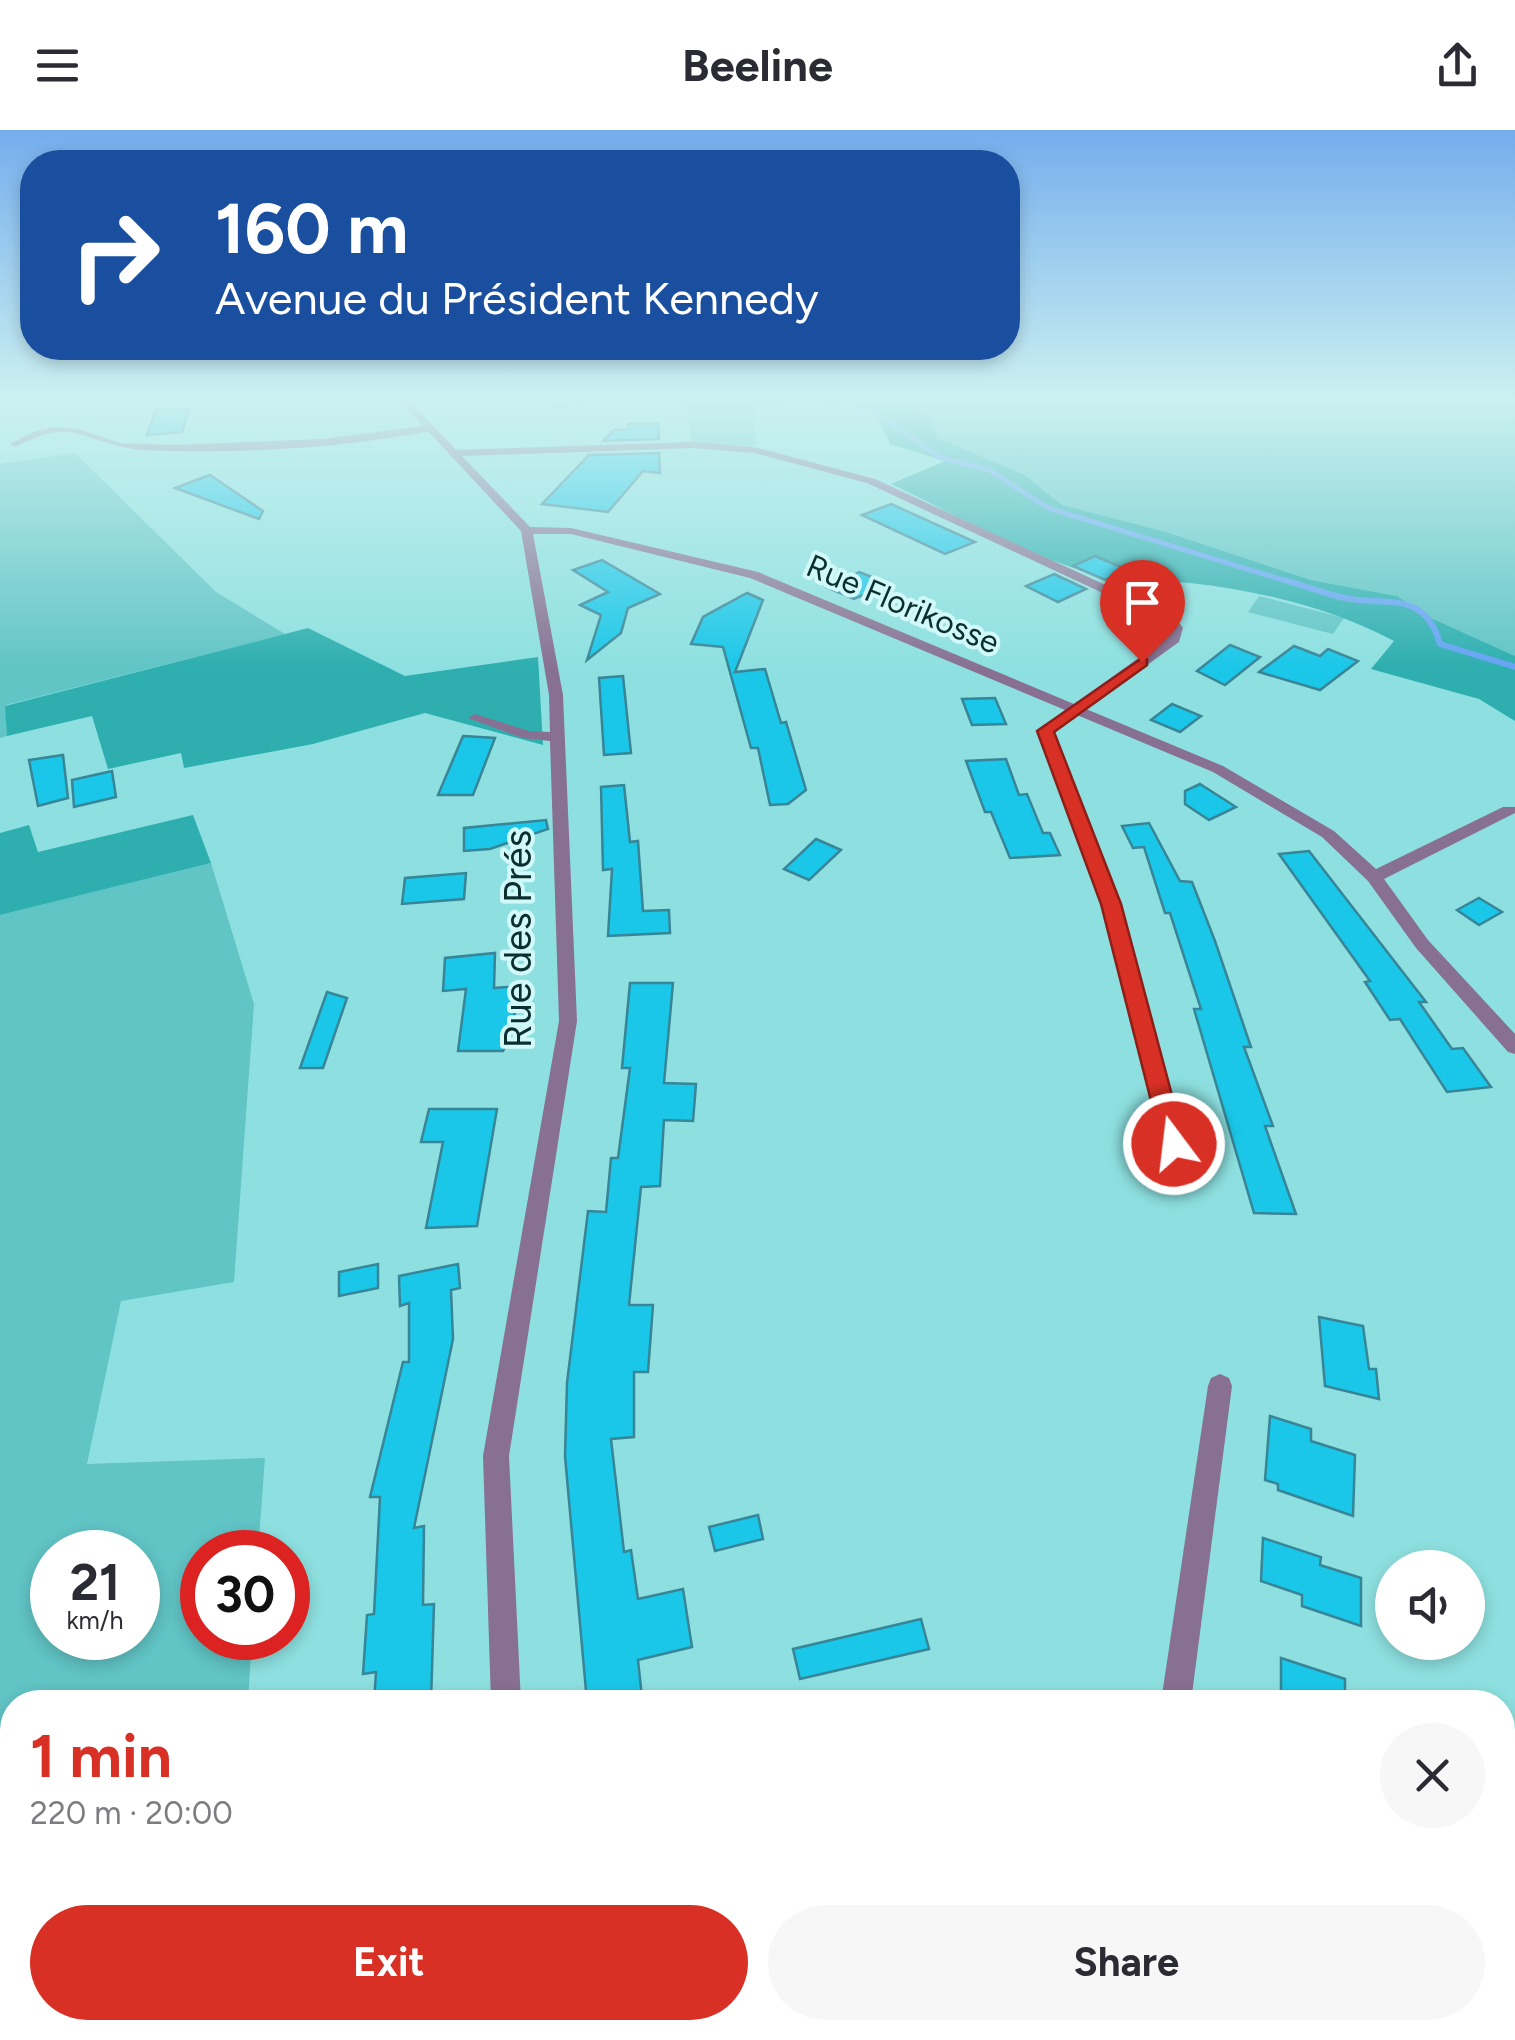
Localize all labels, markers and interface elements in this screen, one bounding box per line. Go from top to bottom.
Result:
icon: menu [30,38,85,93]
text: Beeline [682,38,833,92]
icon: share [1430,38,1485,93]
text: 160 m [215,186,408,271]
icon: right [50,190,180,320]
text: Avenue du Président Kennedy [215,271,819,325]
street label: Rue Florikosse [801,546,1005,662]
pin [1100,560,1185,663]
icon: arrive [1115,575,1170,630]
street label: Rue des Prés [495,830,541,1048]
position arrow [1122,1092,1226,1196]
speed limit sign: 30 [180,1530,310,1660]
map controls [1375,1550,1485,1660]
button: sound [1375,1550,1485,1660]
text: 21 [70,1552,120,1613]
text: km/h [66,1605,124,1635]
text: 1 min [30,1720,172,1792]
button: close [1380,1723,1485,1828]
text: 220 m · 20:00 [30,1794,233,1832]
button: Exit [30,1905,748,2020]
button: Share [768,1905,1485,2020]

